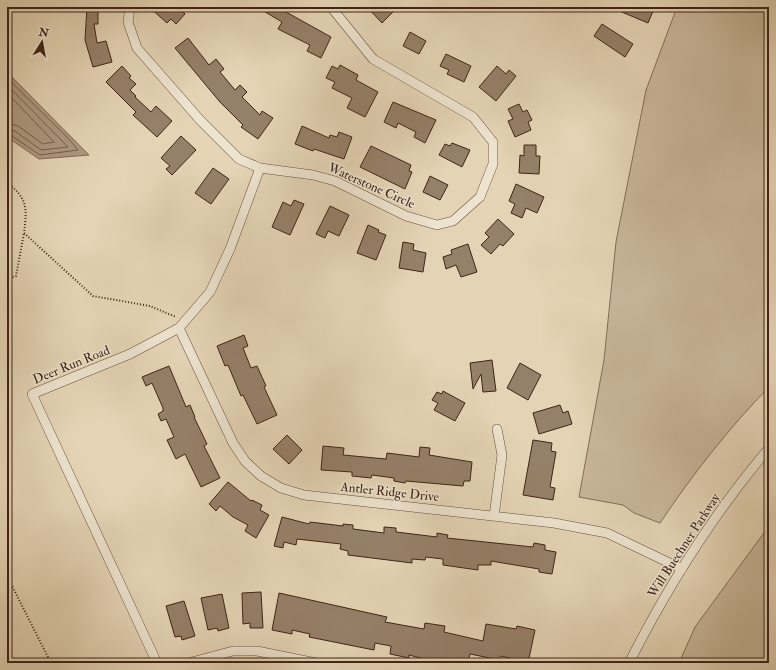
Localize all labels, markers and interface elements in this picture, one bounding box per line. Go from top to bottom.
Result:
north arrow [22,22,62,62]
text: N [37,25,51,40]
street label: Waterstone Circle [325,159,418,212]
street label: Deer Run Road [31,342,113,388]
street label: Antler Ridge Drive [339,479,440,505]
street label: Will Buechner Parkway [644,490,724,602]

